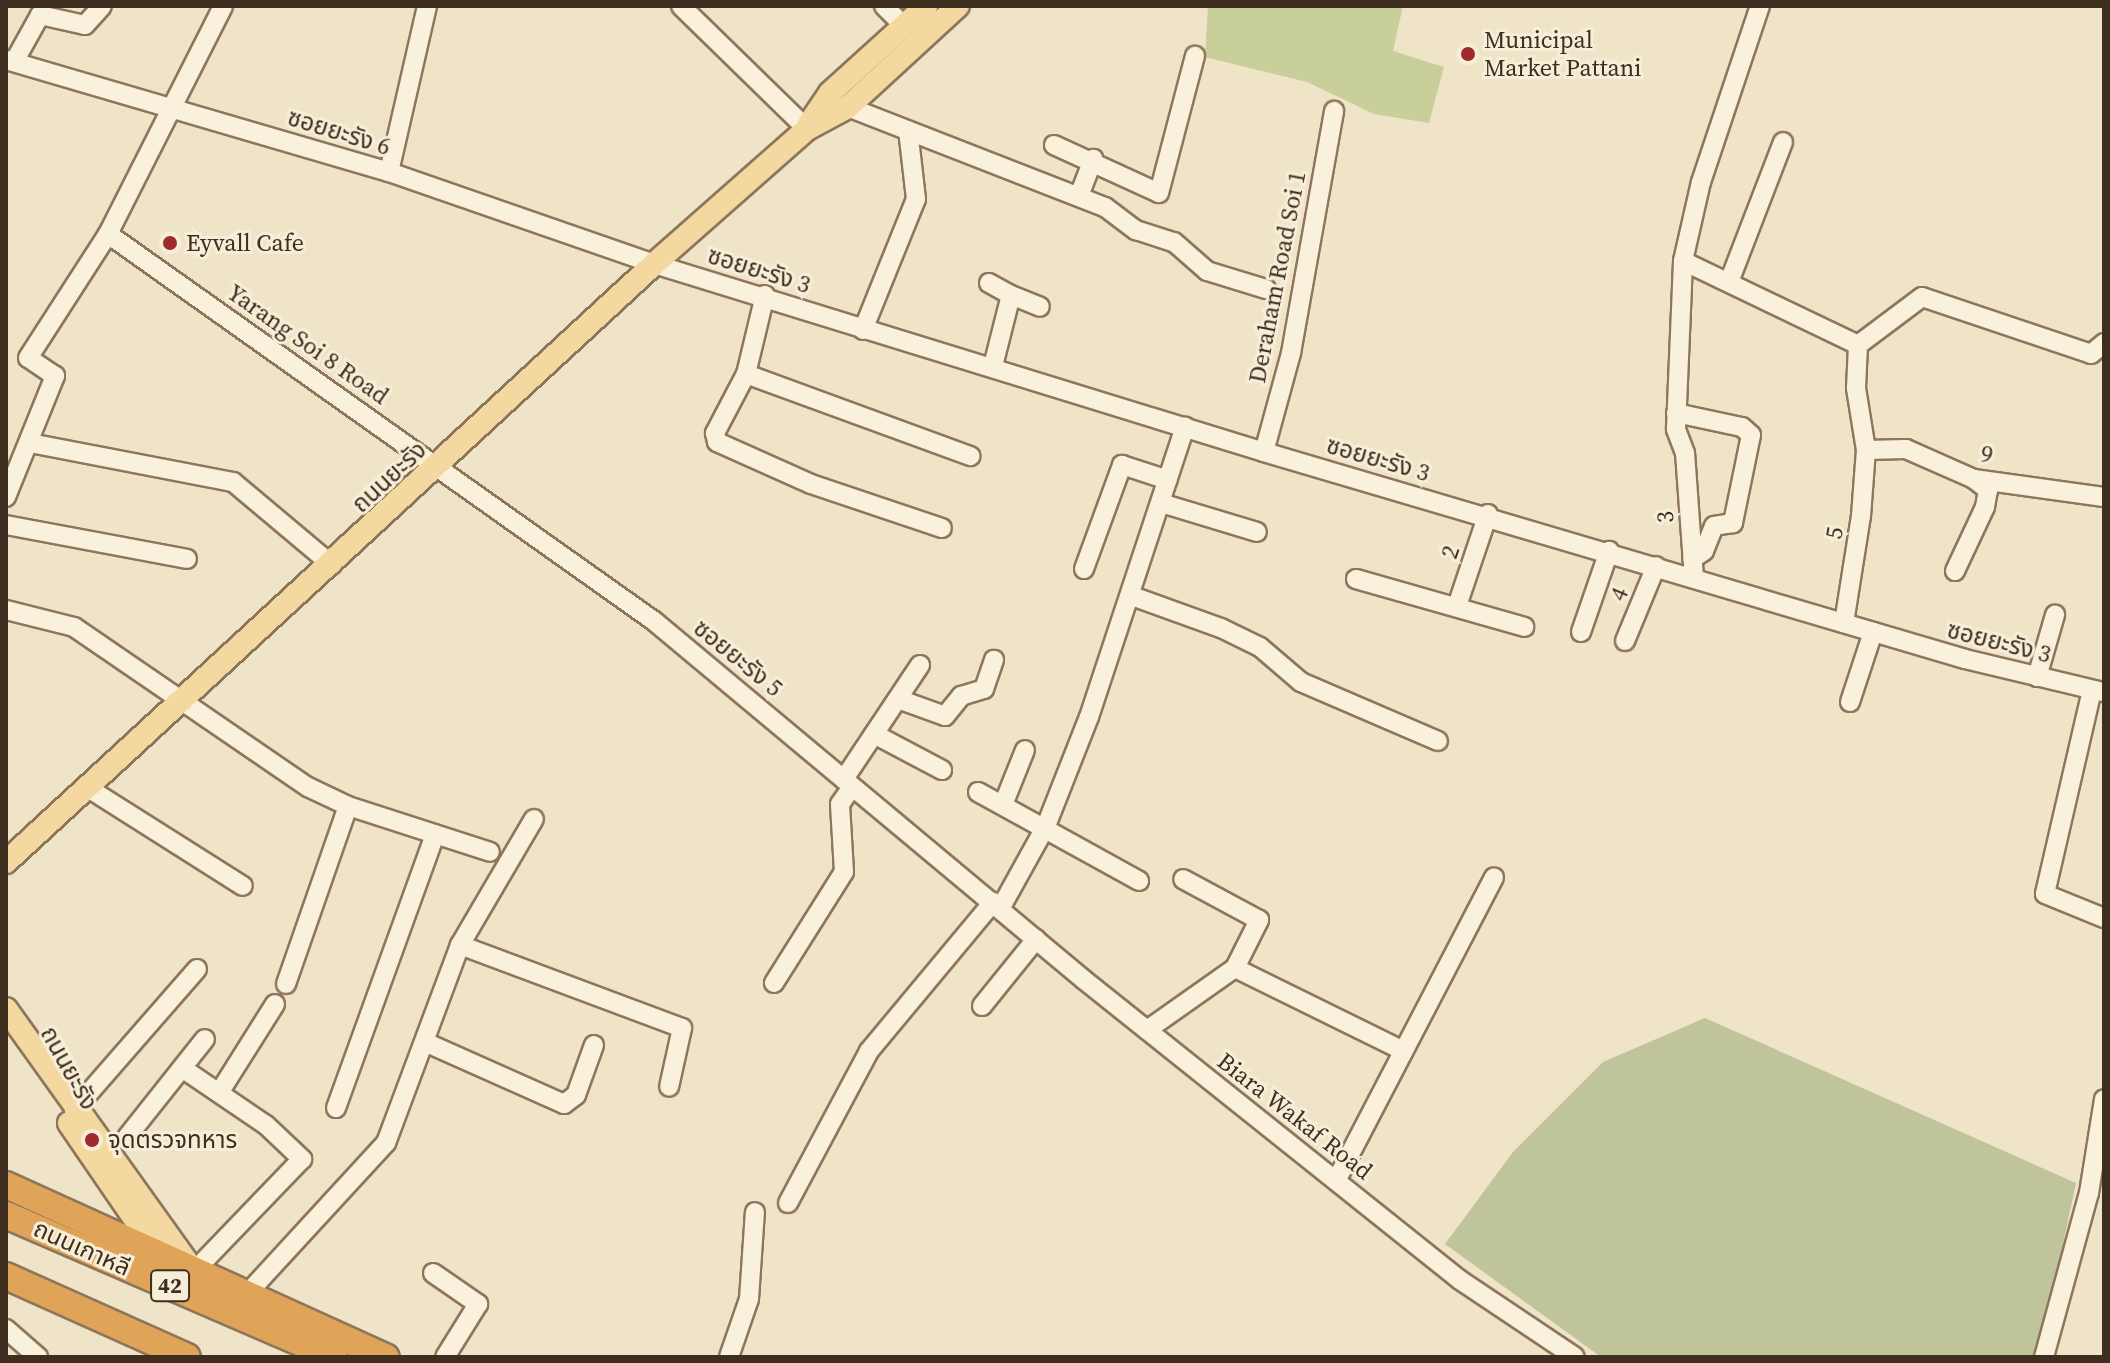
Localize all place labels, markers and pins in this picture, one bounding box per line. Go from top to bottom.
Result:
place label: Municipal Market Pattani [1484,26,1641,82]
marker: Municipal Market Pattani [1459,45,1477,63]
place label: Eyvall Cafe [186,229,304,257]
marker: Eyvall Cafe [161,234,179,252]
place label: จุดตรวจทหาร [108,1126,237,1154]
marker: จุดตรวจทหาร [83,1131,101,1149]

